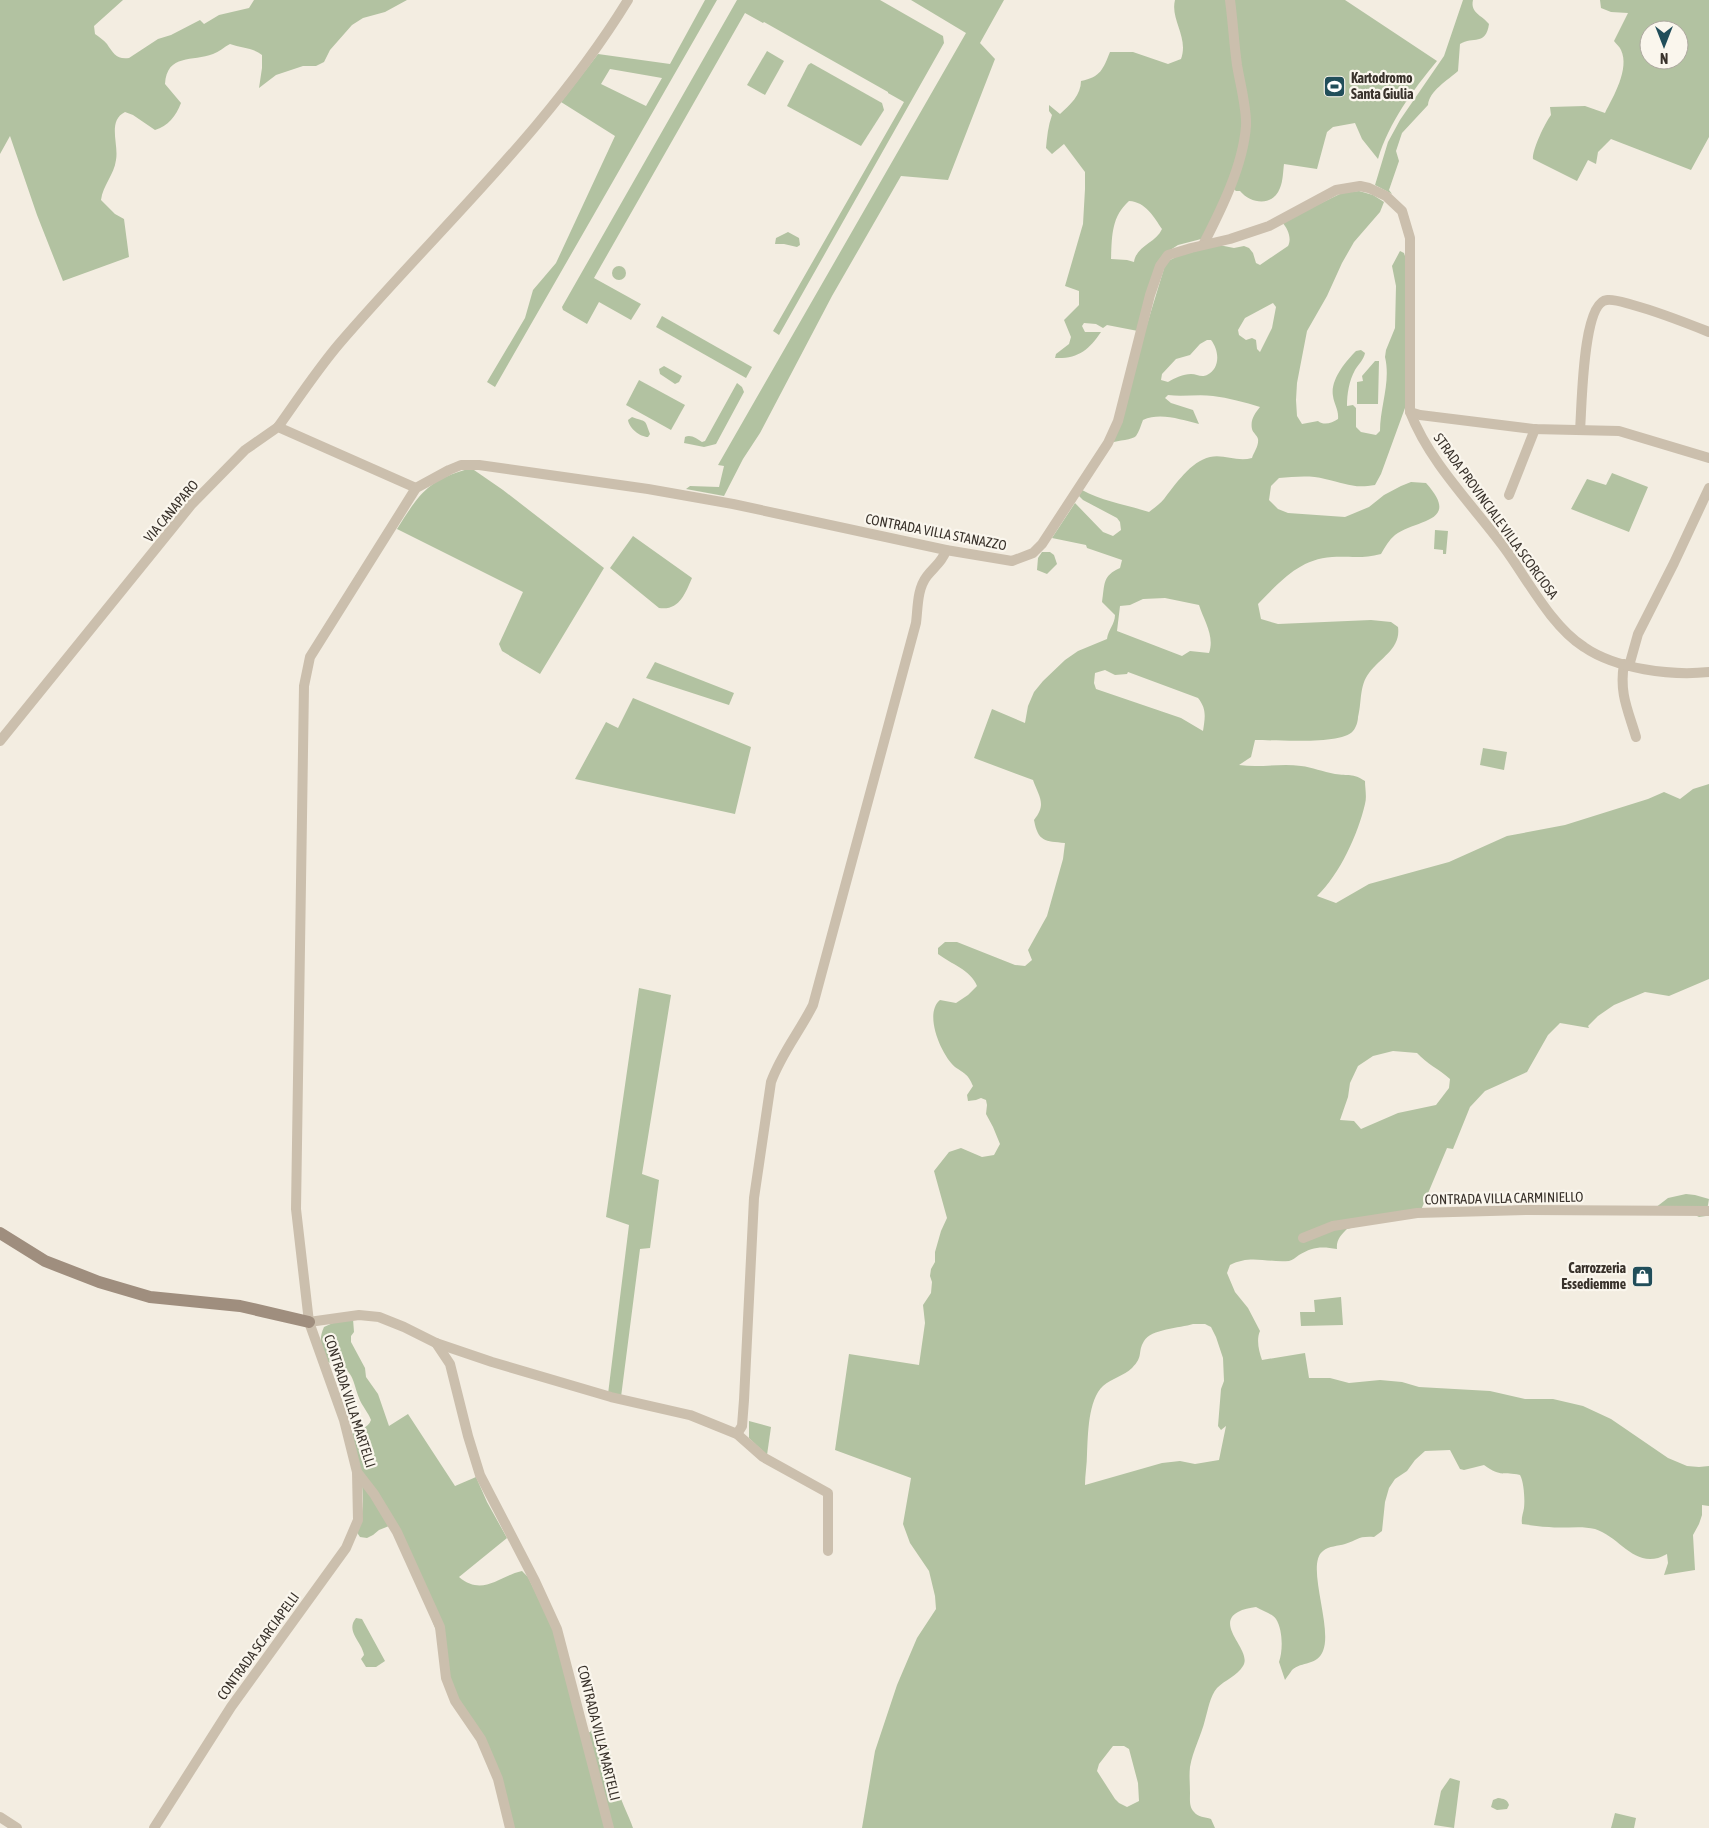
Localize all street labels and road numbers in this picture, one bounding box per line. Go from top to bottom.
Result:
street label: STRADA PROVINCIALE VILLA SCORCIOSA [1431,430,1562,602]
street label: VIA CANAPARO [141,477,201,545]
street label: CONTRADA VILLA STANAZZO [864,510,1008,554]
street label: CONTRADA VILLA CARMINIELLO [1424,1189,1584,1207]
street label: CONTRADA VILLA MARTELLI [321,1332,379,1470]
street label: CONTRADA SCARCIAPELLI [214,1589,302,1703]
street label: CONTRADA VILLA MARTELLI [574,1664,624,1802]

